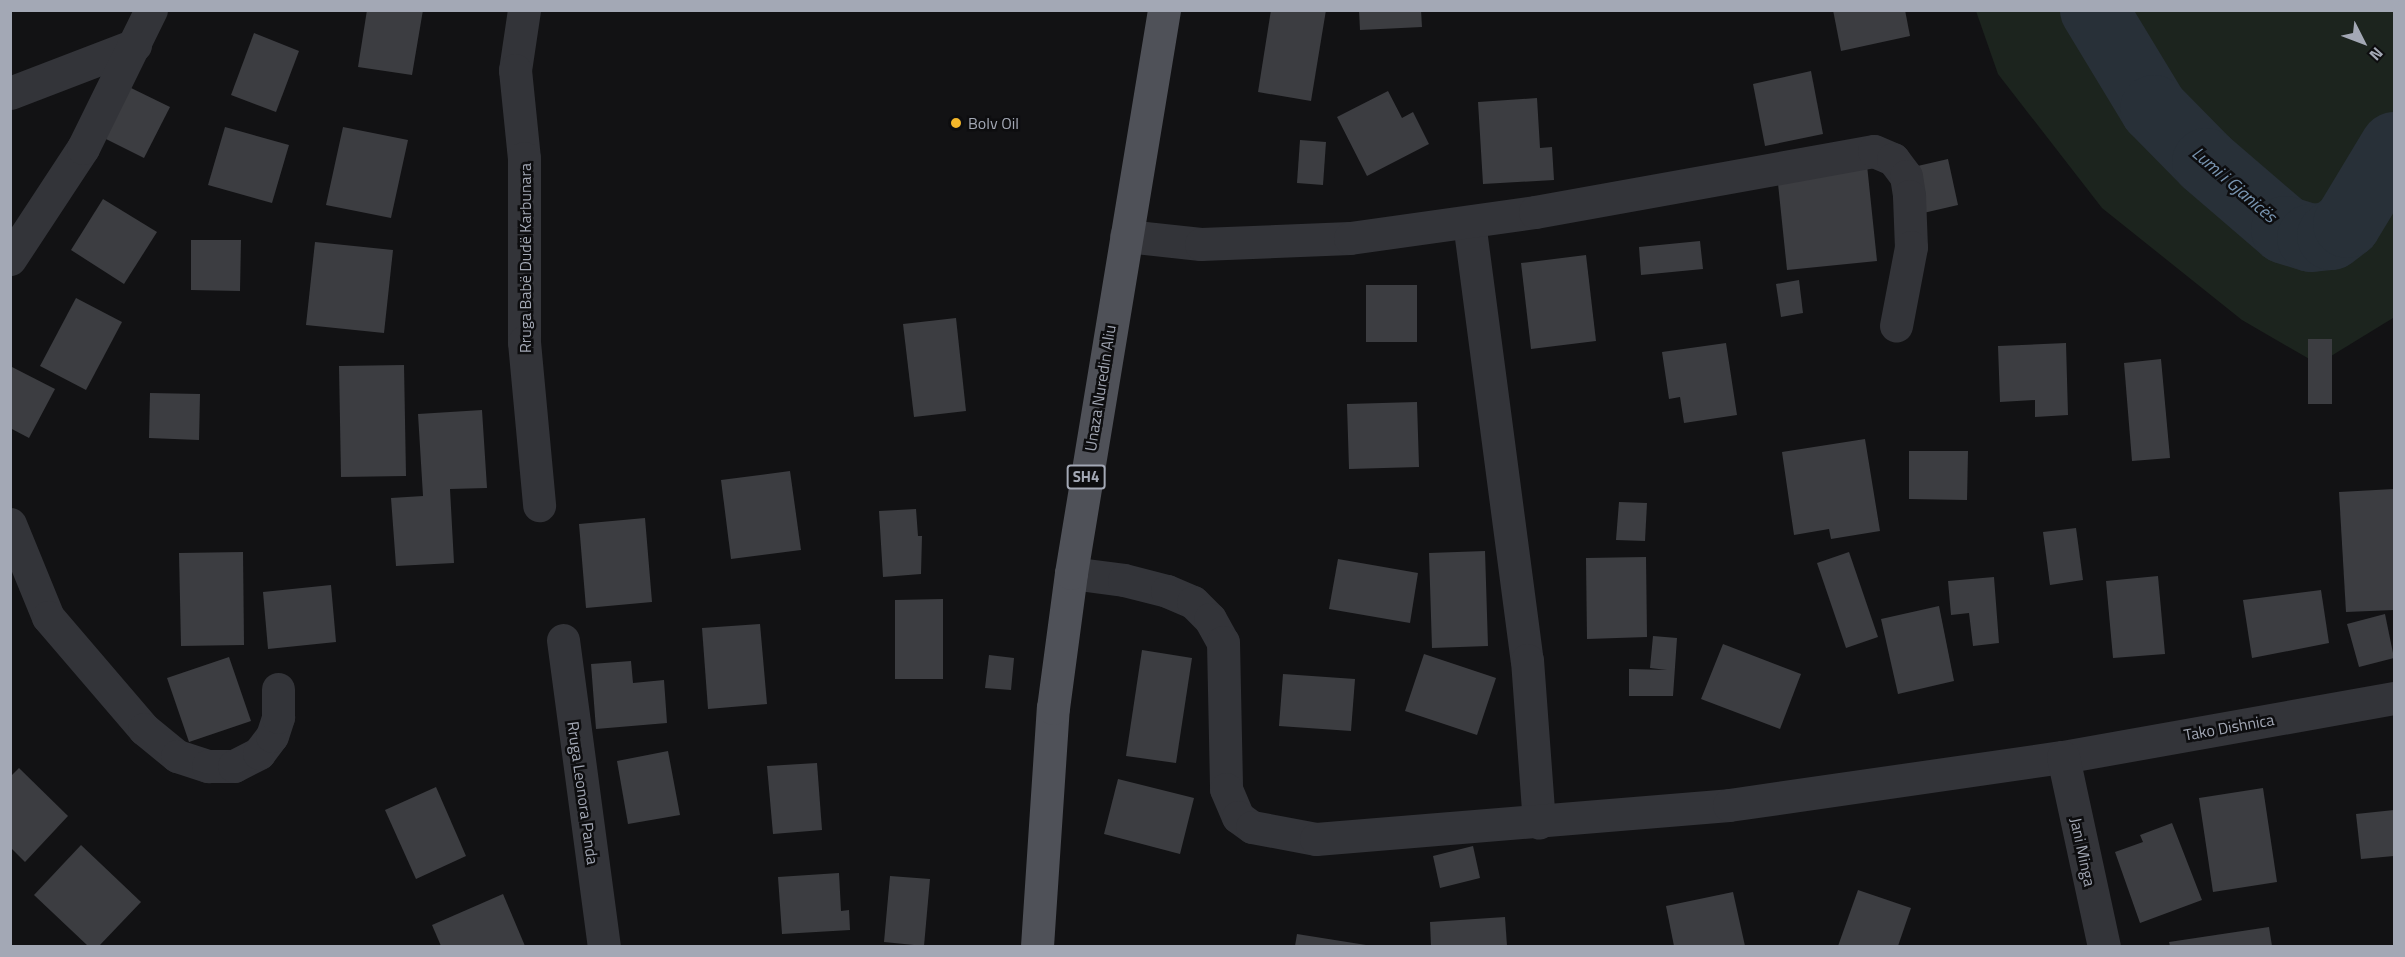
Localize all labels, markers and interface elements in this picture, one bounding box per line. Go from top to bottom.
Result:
north arrow [2333,12,2393,72]
text: N [2364,42,2389,66]
place label: Bolv Oil [968,113,1019,133]
marker: Bolv Oil [949,116,963,130]
water label: Lumi i Gjanicës [2187,142,2281,228]
street label: Rruga Babë Dudë Karbunara [515,163,535,353]
street label: Unaza Nuredin Aliu [1081,323,1119,453]
road number: SH4 [1066,465,1106,489]
street label: Tako Dishnica [2182,710,2276,744]
street label: Rruga Leonora Panda [563,720,603,866]
street label: Jani Minga [2066,816,2100,888]

